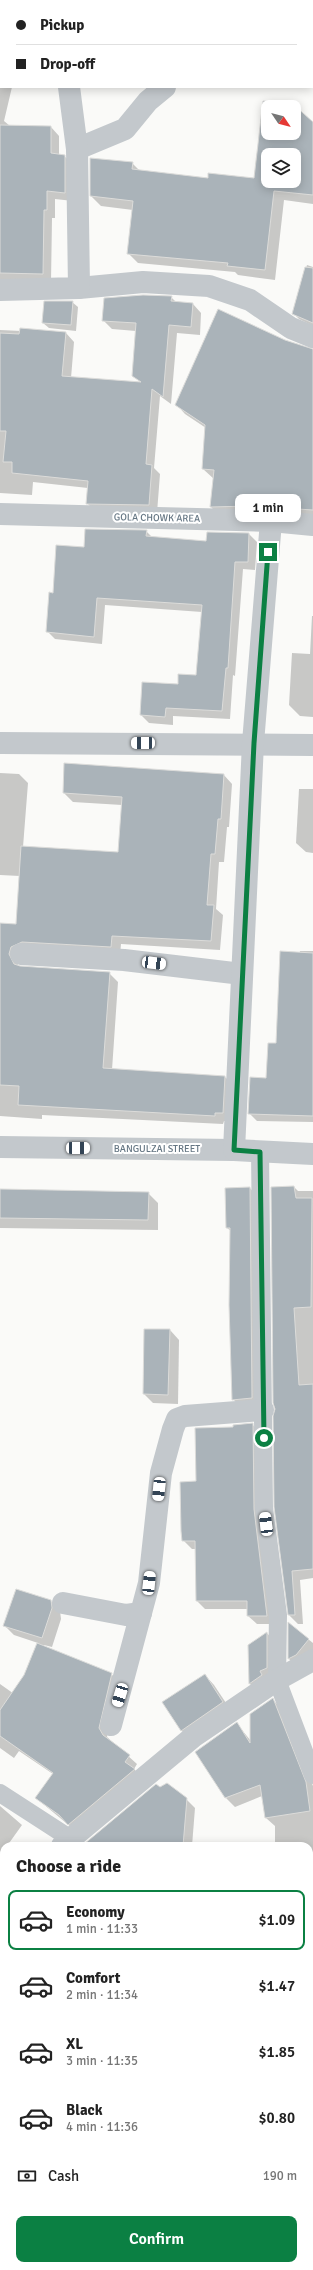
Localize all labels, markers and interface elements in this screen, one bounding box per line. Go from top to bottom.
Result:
text: Pickup [40,16,84,34]
text: Drop-off [40,55,95,73]
north arrow [261,100,301,140]
map controls [261,100,301,188]
button: layers [261,148,301,188]
callout: 1 min [235,494,301,522]
text: 1 min [252,500,284,516]
street label: GOLA CHOWK AREA [114,511,200,525]
route end [259,543,277,561]
car [131,737,155,749]
car [141,956,167,970]
car [66,1142,90,1154]
street label: BANGULZAI STREET [114,1143,200,1155]
route start [255,1429,273,1447]
car [152,1476,166,1502]
car [259,1511,273,1537]
car [142,1570,156,1596]
car [111,1682,129,1708]
text: Choose a ride [16,1855,121,1877]
icon: car [18,1902,54,1938]
text: Economy [66,1903,125,1921]
text: $1.09 [258,1911,295,1929]
text: 1 min · 11:33 [66,1921,138,1937]
icon: car [18,1968,54,2004]
text: Comfort [66,1969,120,1987]
text: $1.47 [258,1977,295,1995]
text: 2 min · 11:34 [66,1987,138,2003]
icon: car [18,2034,54,2070]
text: XL [66,2035,83,2053]
text: $1.85 [258,2043,295,2061]
text: 3 min · 11:35 [66,2053,138,2069]
icon: car [18,2100,54,2136]
text: Black [66,2101,103,2119]
text: $0.80 [258,2109,295,2127]
text: 4 min · 11:36 [66,2119,138,2135]
icon: cash [16,2165,38,2187]
text: Cash [48,2167,79,2185]
text: 190 m [263,2168,297,2184]
button: Confirm [16,2216,297,2262]

